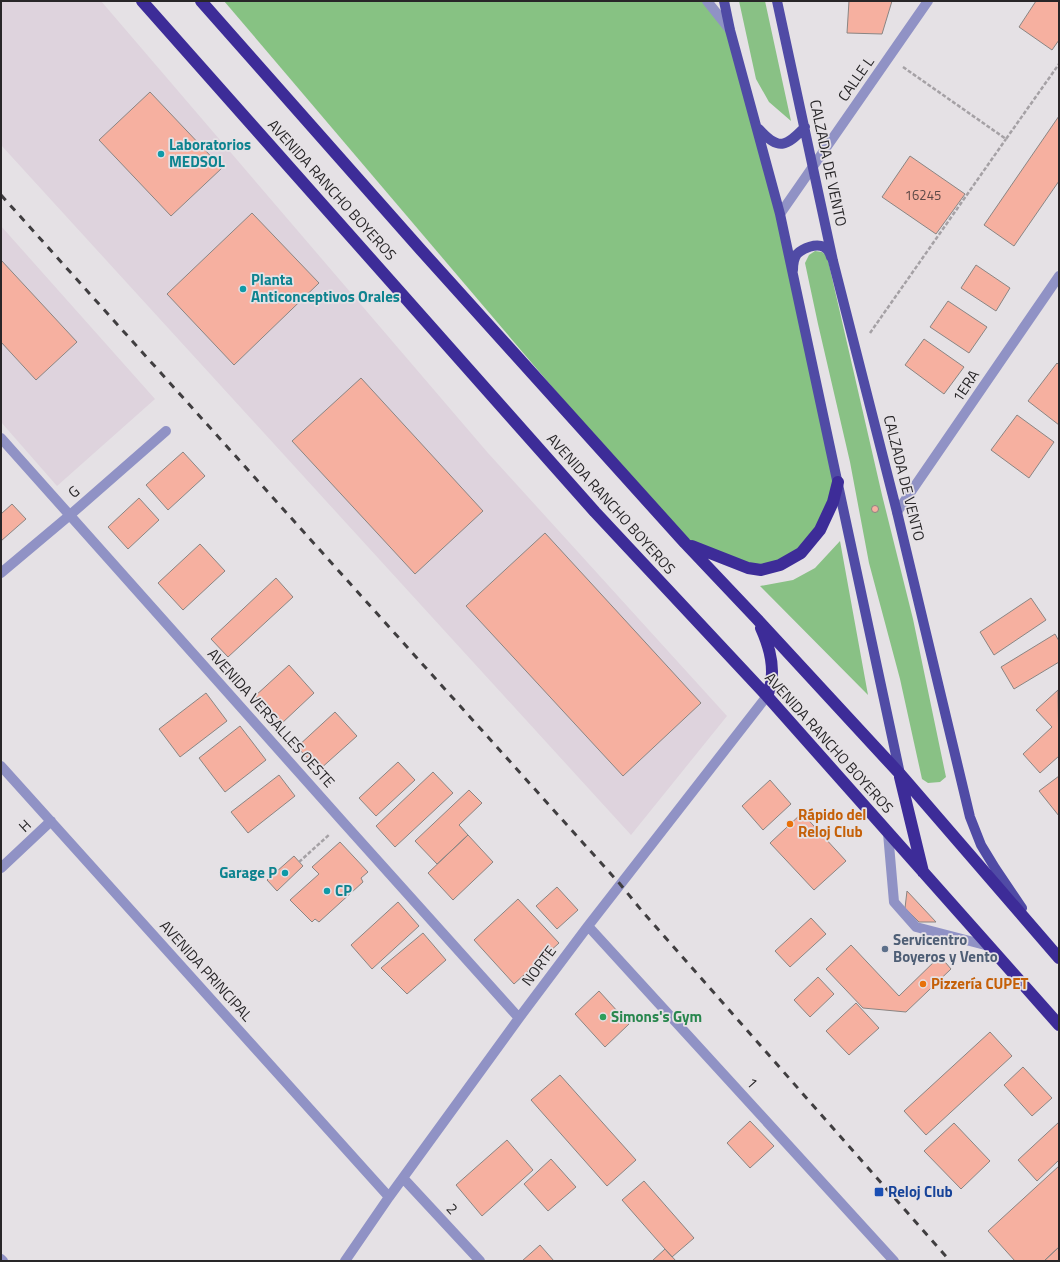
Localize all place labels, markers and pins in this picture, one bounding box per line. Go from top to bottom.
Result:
place label: Laboratorios MEDSOL [169,133,251,173]
marker: Laboratorios MEDSOL [156,149,166,159]
place label: Planta Anticonceptivos Orales [251,268,400,308]
marker: Planta Anticonceptivos Orales [238,284,248,294]
place label: Rápido del Reloj Club [798,803,866,843]
marker: Rápido del Reloj Club [785,819,795,829]
place label: Garage P [219,861,277,884]
marker: Garage P [280,868,290,878]
place label: CP [335,879,352,902]
marker: CP [322,886,332,896]
place label: Servicentro Boyeros y Vento [893,928,998,968]
marker: Servicentro Boyeros y Vento [880,944,890,954]
place label: Pizzería CUPET [931,972,1028,995]
marker: Pizzería CUPET [918,979,928,989]
place label: Simons's Gym [611,1005,702,1028]
marker: Simons's Gym [598,1012,608,1022]
place label: Reloj Club [888,1180,953,1203]
marker: Reloj Club [873,1186,885,1198]

